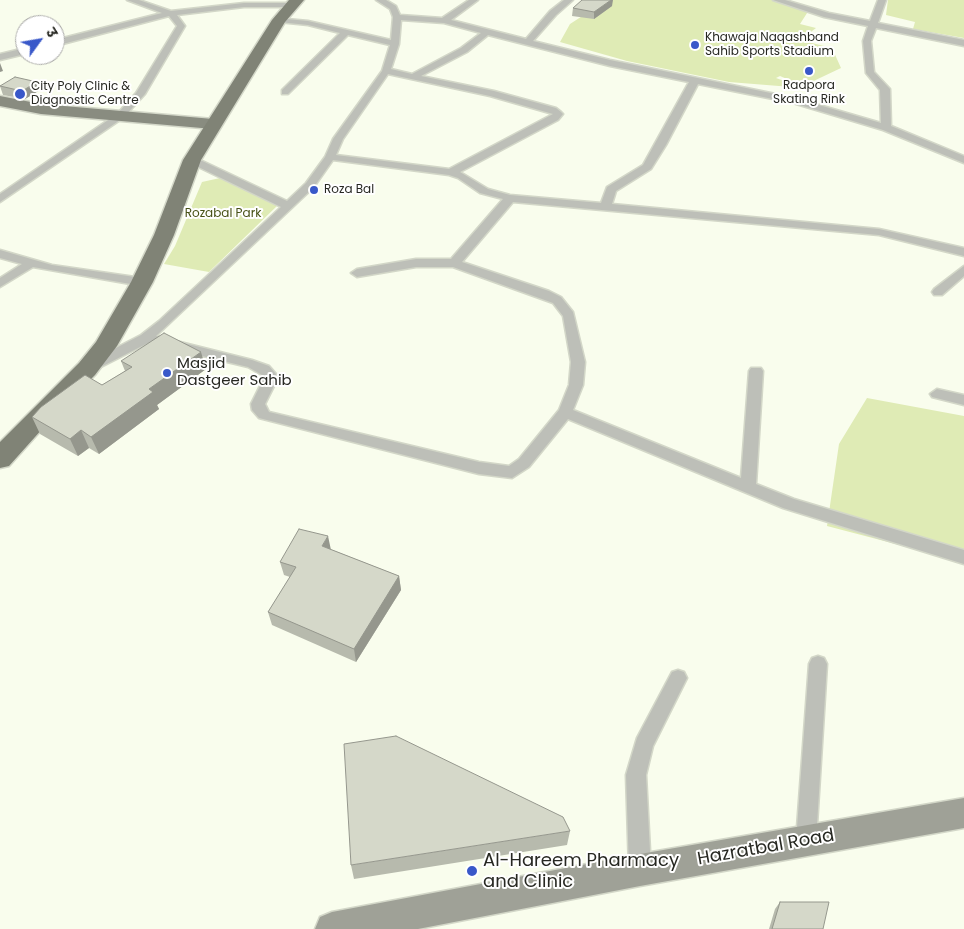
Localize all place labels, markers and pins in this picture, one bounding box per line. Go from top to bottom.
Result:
place label: Khawaja Naqashband Sahib Sports Stadium [705,31,839,59]
marker: Khawaja Naqashband Sahib Sports Stadium [689,39,701,51]
marker: Radpora Skating Rink [803,65,815,77]
place label: Radpora Skating Rink [773,79,845,107]
place label: City Poly Clinic & Diagnostic Centre [31,80,139,108]
marker: City Poly Clinic & Diagnostic Centre [13,87,27,101]
place label: Roza Bal [324,183,374,197]
marker: Roza Bal [308,184,320,196]
place label: Masjid Dastgeer Sahib [177,355,292,390]
marker: Masjid Dastgeer Sahib [161,367,173,379]
place label: Al-Hareem Pharmacy and Clinic [483,850,679,892]
marker: Al-Hareem Pharmacy and Clinic [465,864,479,878]

